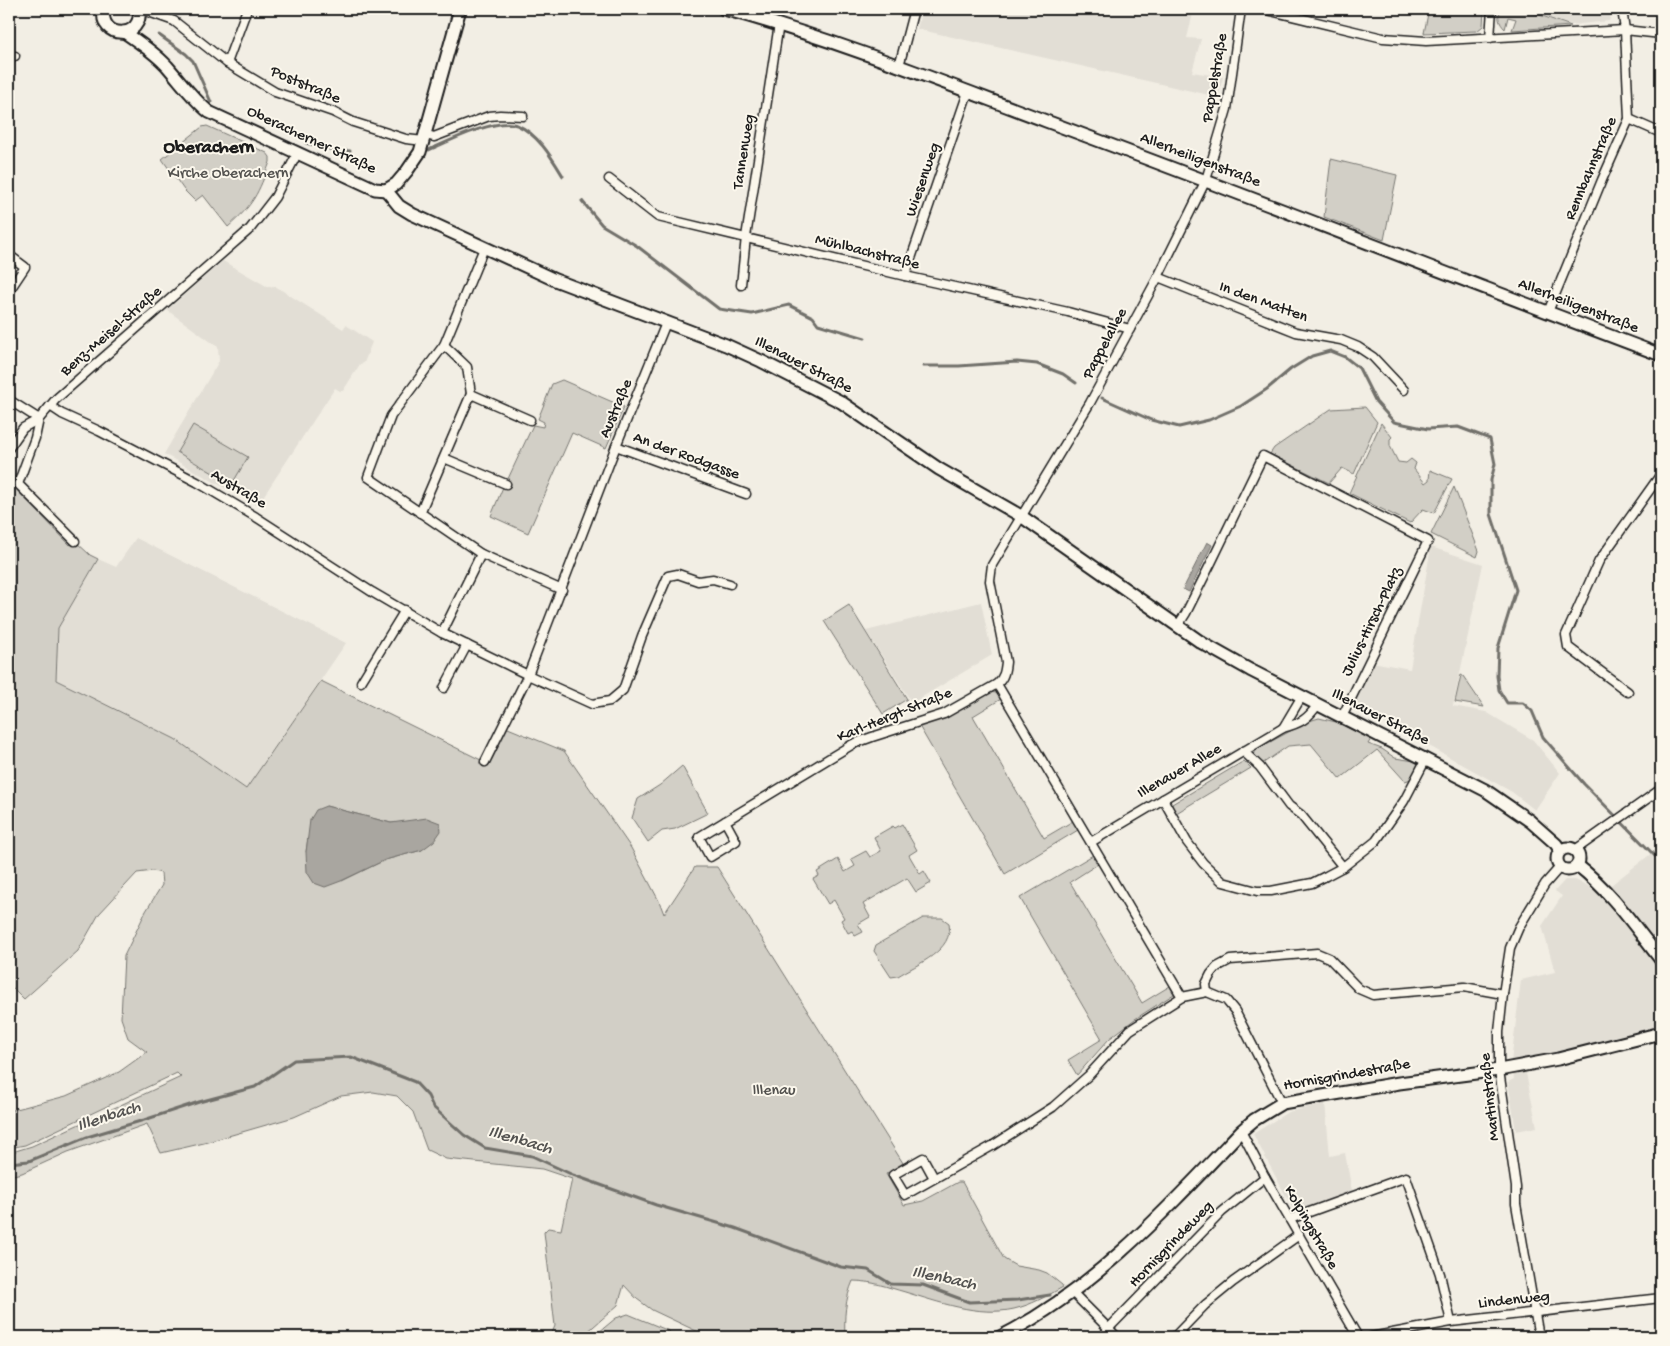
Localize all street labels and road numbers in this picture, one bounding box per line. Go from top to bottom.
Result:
street label: Pappelstraße [1199,31,1233,125]
street label: Poststraße [266,62,344,110]
street label: Oberacherner Straße [243,103,379,180]
street label: Tannenweg [730,113,760,192]
street label: Rennbahnstraße [1562,114,1623,223]
street label: Allerheiligenstraße [1137,129,1264,193]
street label: Wiesenweg [903,141,945,219]
street label: Mühlbachstraße [813,231,922,275]
street label: Allerheiligenstraße [1515,275,1642,339]
street label: In den Matten [1216,278,1310,328]
street label: Benz-Meisel-Straße [57,282,167,382]
street label: Pappelallee [1079,305,1133,384]
street label: Illenauer Straße [751,333,856,399]
street label: Austraße [596,376,638,441]
street label: An der Rodgasse [630,429,743,485]
street label: Austraße [207,466,270,514]
street label: Julius-Hirsch-Platz [1338,563,1408,680]
street label: Karl-Hergt-Straße [835,684,956,748]
street label: Illenauer Straße [1328,685,1433,751]
street label: Illenauer Allee [1135,740,1226,804]
street label: Martinstraße [1477,1051,1505,1142]
street label: Hornisgrindestraße [1282,1055,1413,1097]
street label: Kolpingstraße [1278,1183,1342,1274]
street label: Hornisgrindeweg [1126,1198,1218,1292]
street label: Lindenweg [1477,1288,1551,1314]

